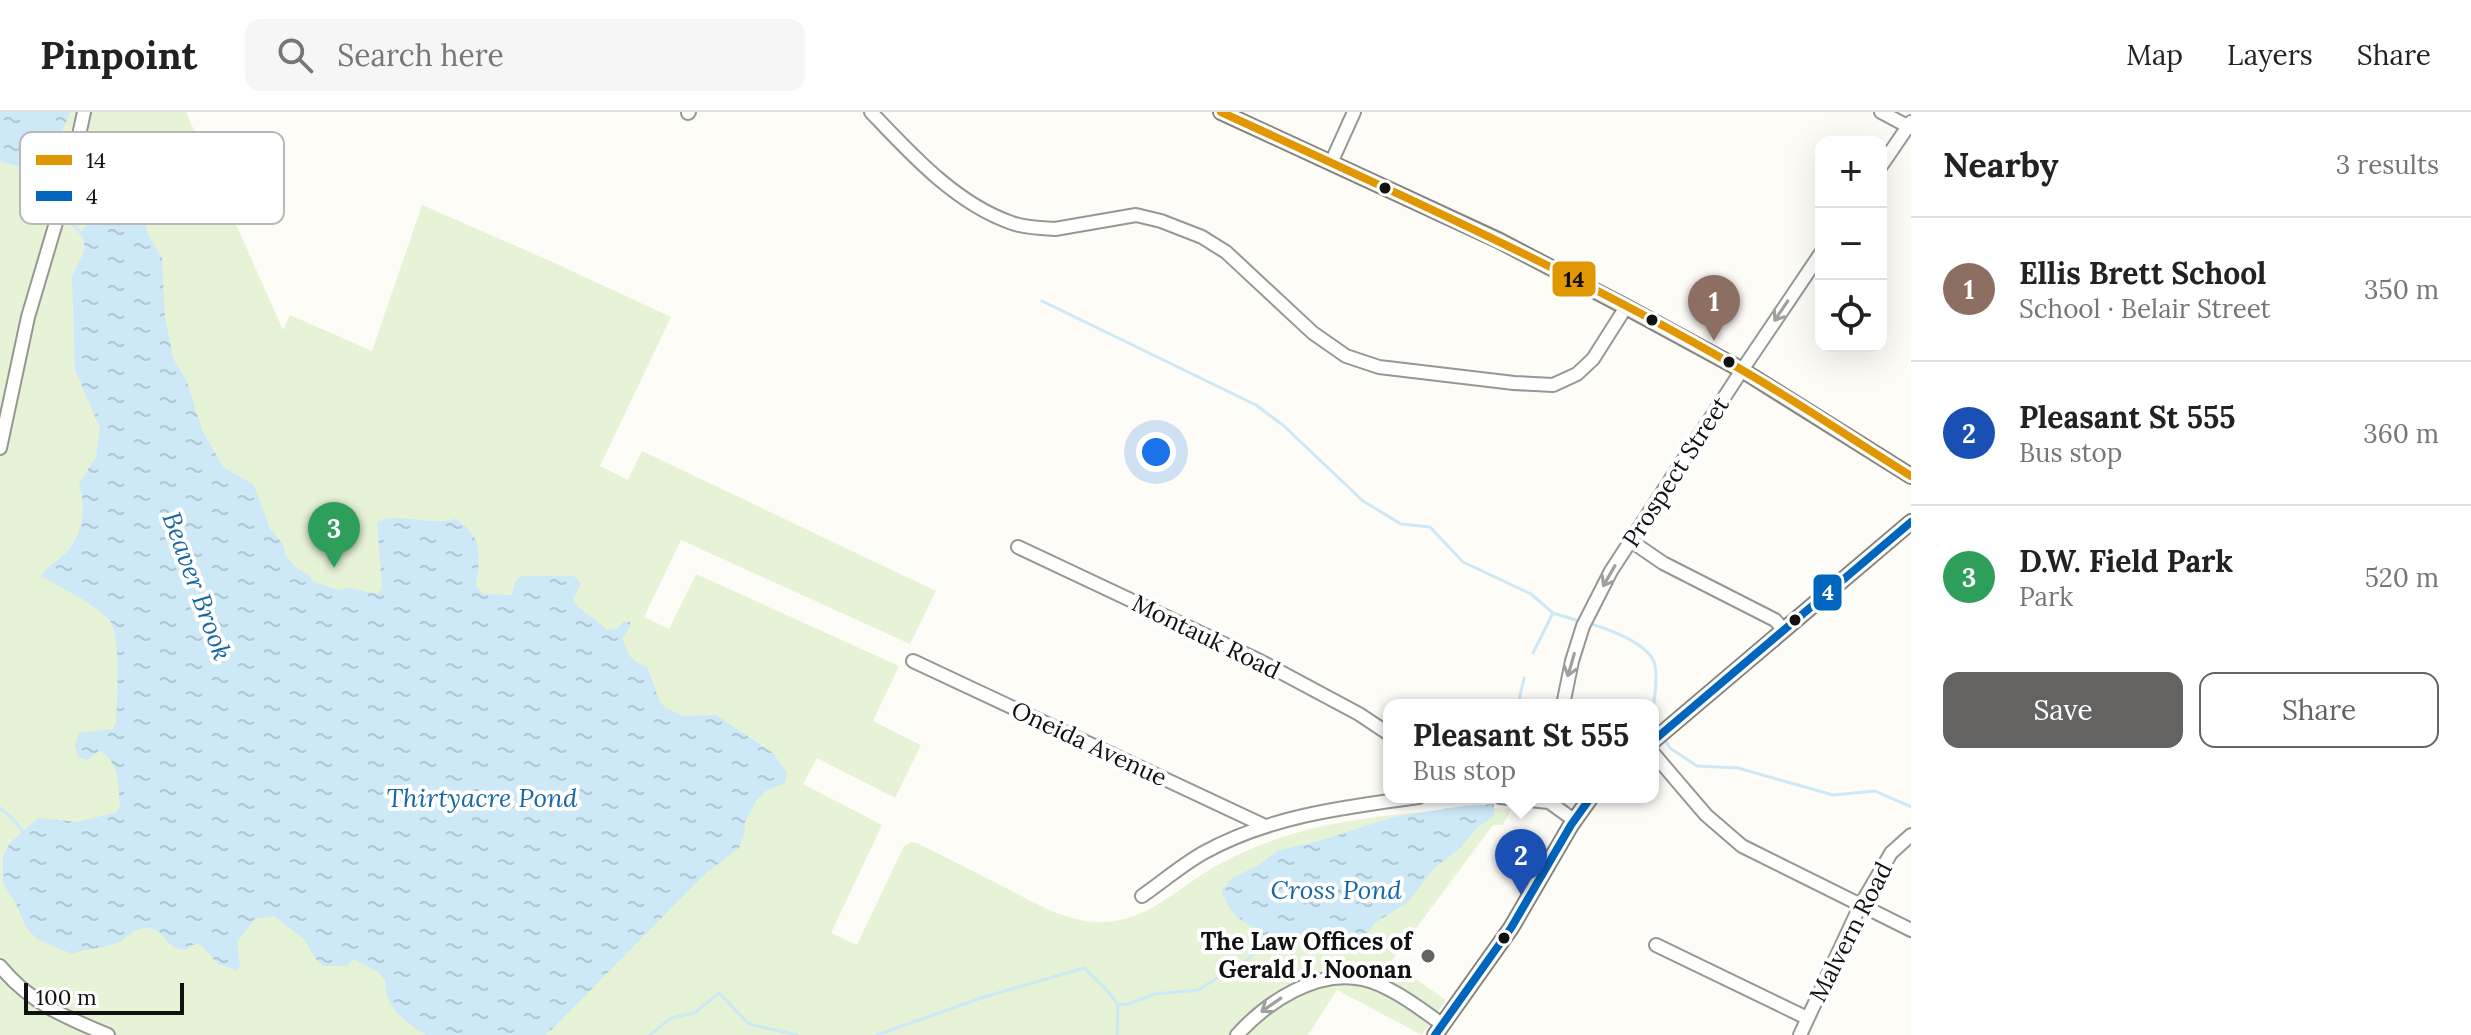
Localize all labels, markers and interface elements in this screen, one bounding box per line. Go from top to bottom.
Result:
search box [245,19,805,91]
text: Pinpoint [40,31,197,79]
icon: search [273,33,317,77]
text: Search here [337,36,504,74]
text: Map [2126,37,2183,73]
text: Layers [2227,37,2313,73]
text: Share [2357,37,2431,73]
legend [20,132,284,224]
map controls [1815,136,1887,352]
button: + [1815,136,1887,208]
text: Nearby [1943,143,2059,186]
text: 14 [86,146,106,174]
text: 3 results [2336,148,2439,181]
unlabelled marker [1377,180,1393,196]
text: 4 [86,182,98,210]
button: − [1815,208,1887,280]
text: Ellis Brett School [2019,254,2266,292]
line badge: 14 [1551,260,1597,298]
text: 14 [1564,265,1584,293]
text: 1 [1964,273,1974,306]
text: 350 m [2364,273,2439,306]
pin: 1 [1688,275,1740,341]
button: locate [1815,280,1887,352]
text: School · Belair Street [2019,292,2271,325]
one-way arrow [1773,300,1789,322]
unlabelled marker [1644,312,1660,328]
unlabelled marker [1721,354,1737,370]
street label: Prospect Street [1615,390,1736,553]
text: Pleasant St 555 [2019,398,2235,436]
text: 2 [1962,417,1976,450]
text: 360 m [2363,417,2439,450]
your location [1136,432,1176,472]
text: Bus stop [2019,436,2122,469]
pin: 3 [308,502,360,568]
water label: Beaver Brook [155,507,240,665]
text: D.W. Field Park [2019,542,2233,580]
text: 3 [1962,561,1976,594]
text: 520 m [2365,561,2439,594]
one-way arrow [1601,564,1617,587]
line badge: 4 [1812,573,1843,612]
text: 4 [1822,578,1834,606]
text: Park [2019,580,2073,613]
street label: Montauk Road [1127,587,1285,686]
unlabelled marker [1787,612,1803,628]
one-way arrow [1563,652,1578,677]
button: Save [1943,672,2183,748]
button: Share [2199,672,2439,748]
street label: Oneida Avenue [1007,694,1172,793]
popup [1383,699,1659,803]
text: Pleasant St 555 [1413,716,1629,754]
text: Bus stop [1413,754,1516,787]
water label: Thirtyacre Pond [386,781,578,814]
pin: 2 [1495,829,1547,895]
street label: Malvern Road [1802,857,1899,1007]
water label: Cross Pond [1270,873,1402,906]
place label: The Law Offices of Gerald J. Noonan [1201,926,1414,985]
unlabelled marker [1496,930,1512,946]
marker: The Law Offices of Gerald J. Noonan [1419,947,1437,965]
scale bar [24,979,184,1015]
text: 100 m [36,983,97,1011]
one-way arrow [1260,997,1282,1013]

